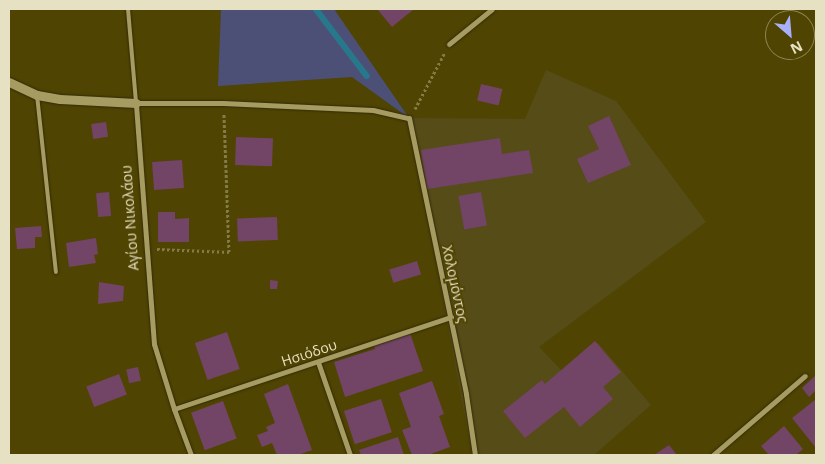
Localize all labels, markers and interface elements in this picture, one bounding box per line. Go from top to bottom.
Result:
north arrow [765,10,815,60]
text: N [787,37,806,59]
street label: Αγίου Νικολάου [118,165,142,271]
street label: Χολομόντος [439,244,471,324]
street label: Ησιόδου [279,336,339,370]

